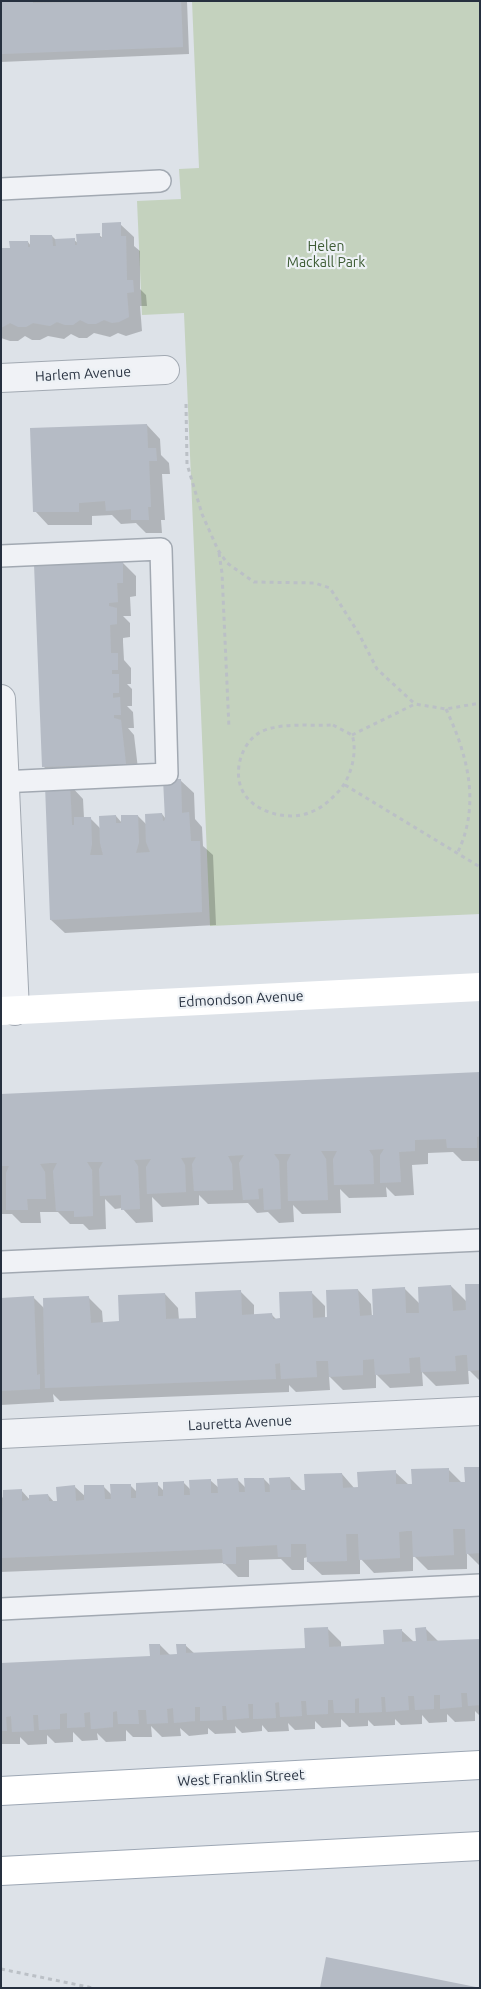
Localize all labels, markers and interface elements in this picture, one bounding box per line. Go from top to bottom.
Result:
park label: Helen Mackall Park [287,238,365,270]
street label: Harlem Avenue [35,363,131,385]
street label: Edmondson Avenue [178,987,304,1011]
street label: Lauretta Avenue [188,1412,292,1434]
street label: West Franklin Street [177,1766,305,1790]

